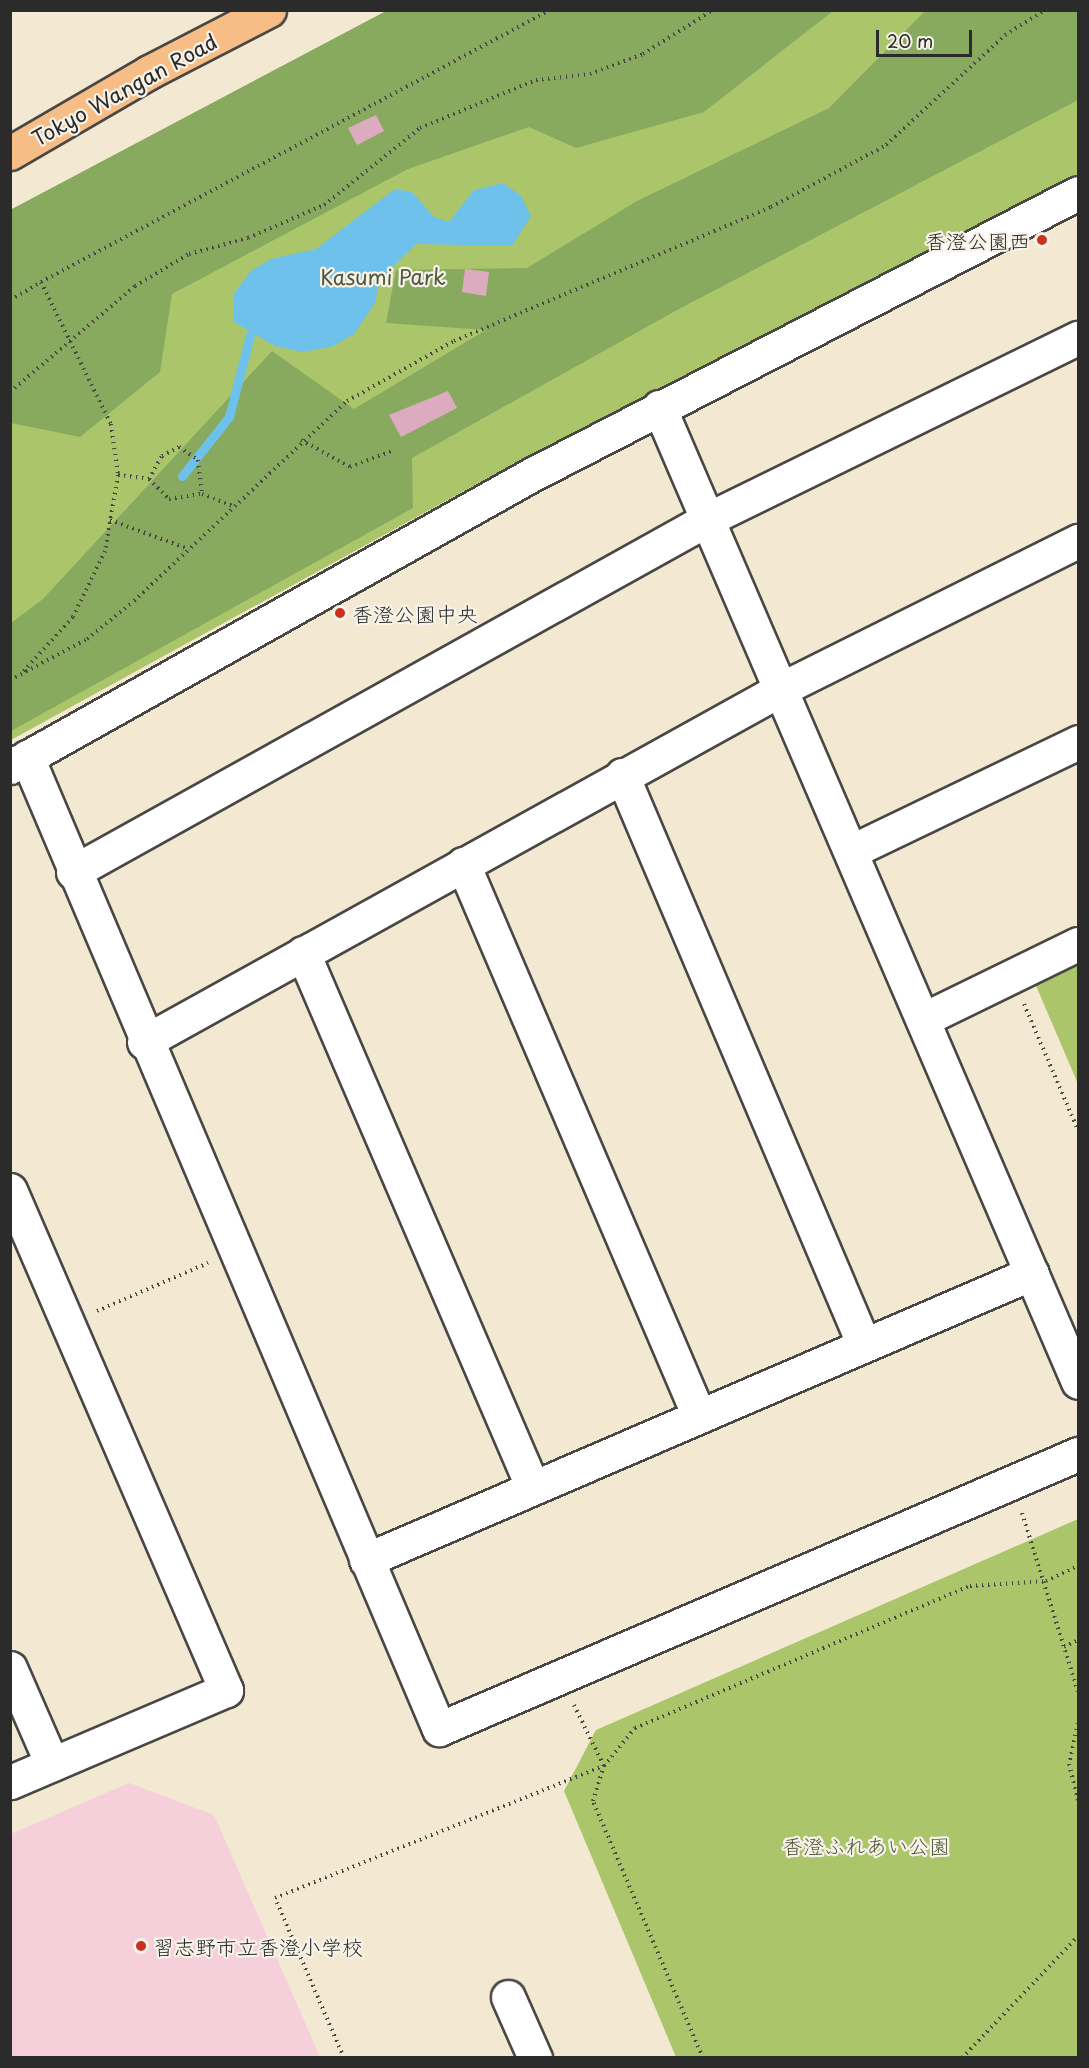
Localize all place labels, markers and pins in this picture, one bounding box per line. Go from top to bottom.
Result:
place label: 香澄公園西 [925,227,1030,253]
marker: 香澄公園西 [1035,233,1049,247]
place label: 香澄公園中央 [352,600,478,626]
marker: 香澄公園中央 [333,606,347,620]
place label: 習志野市立香澄小学校 [153,1933,363,1959]
marker: 習志野市立香澄小学校 [134,1939,148,1953]

